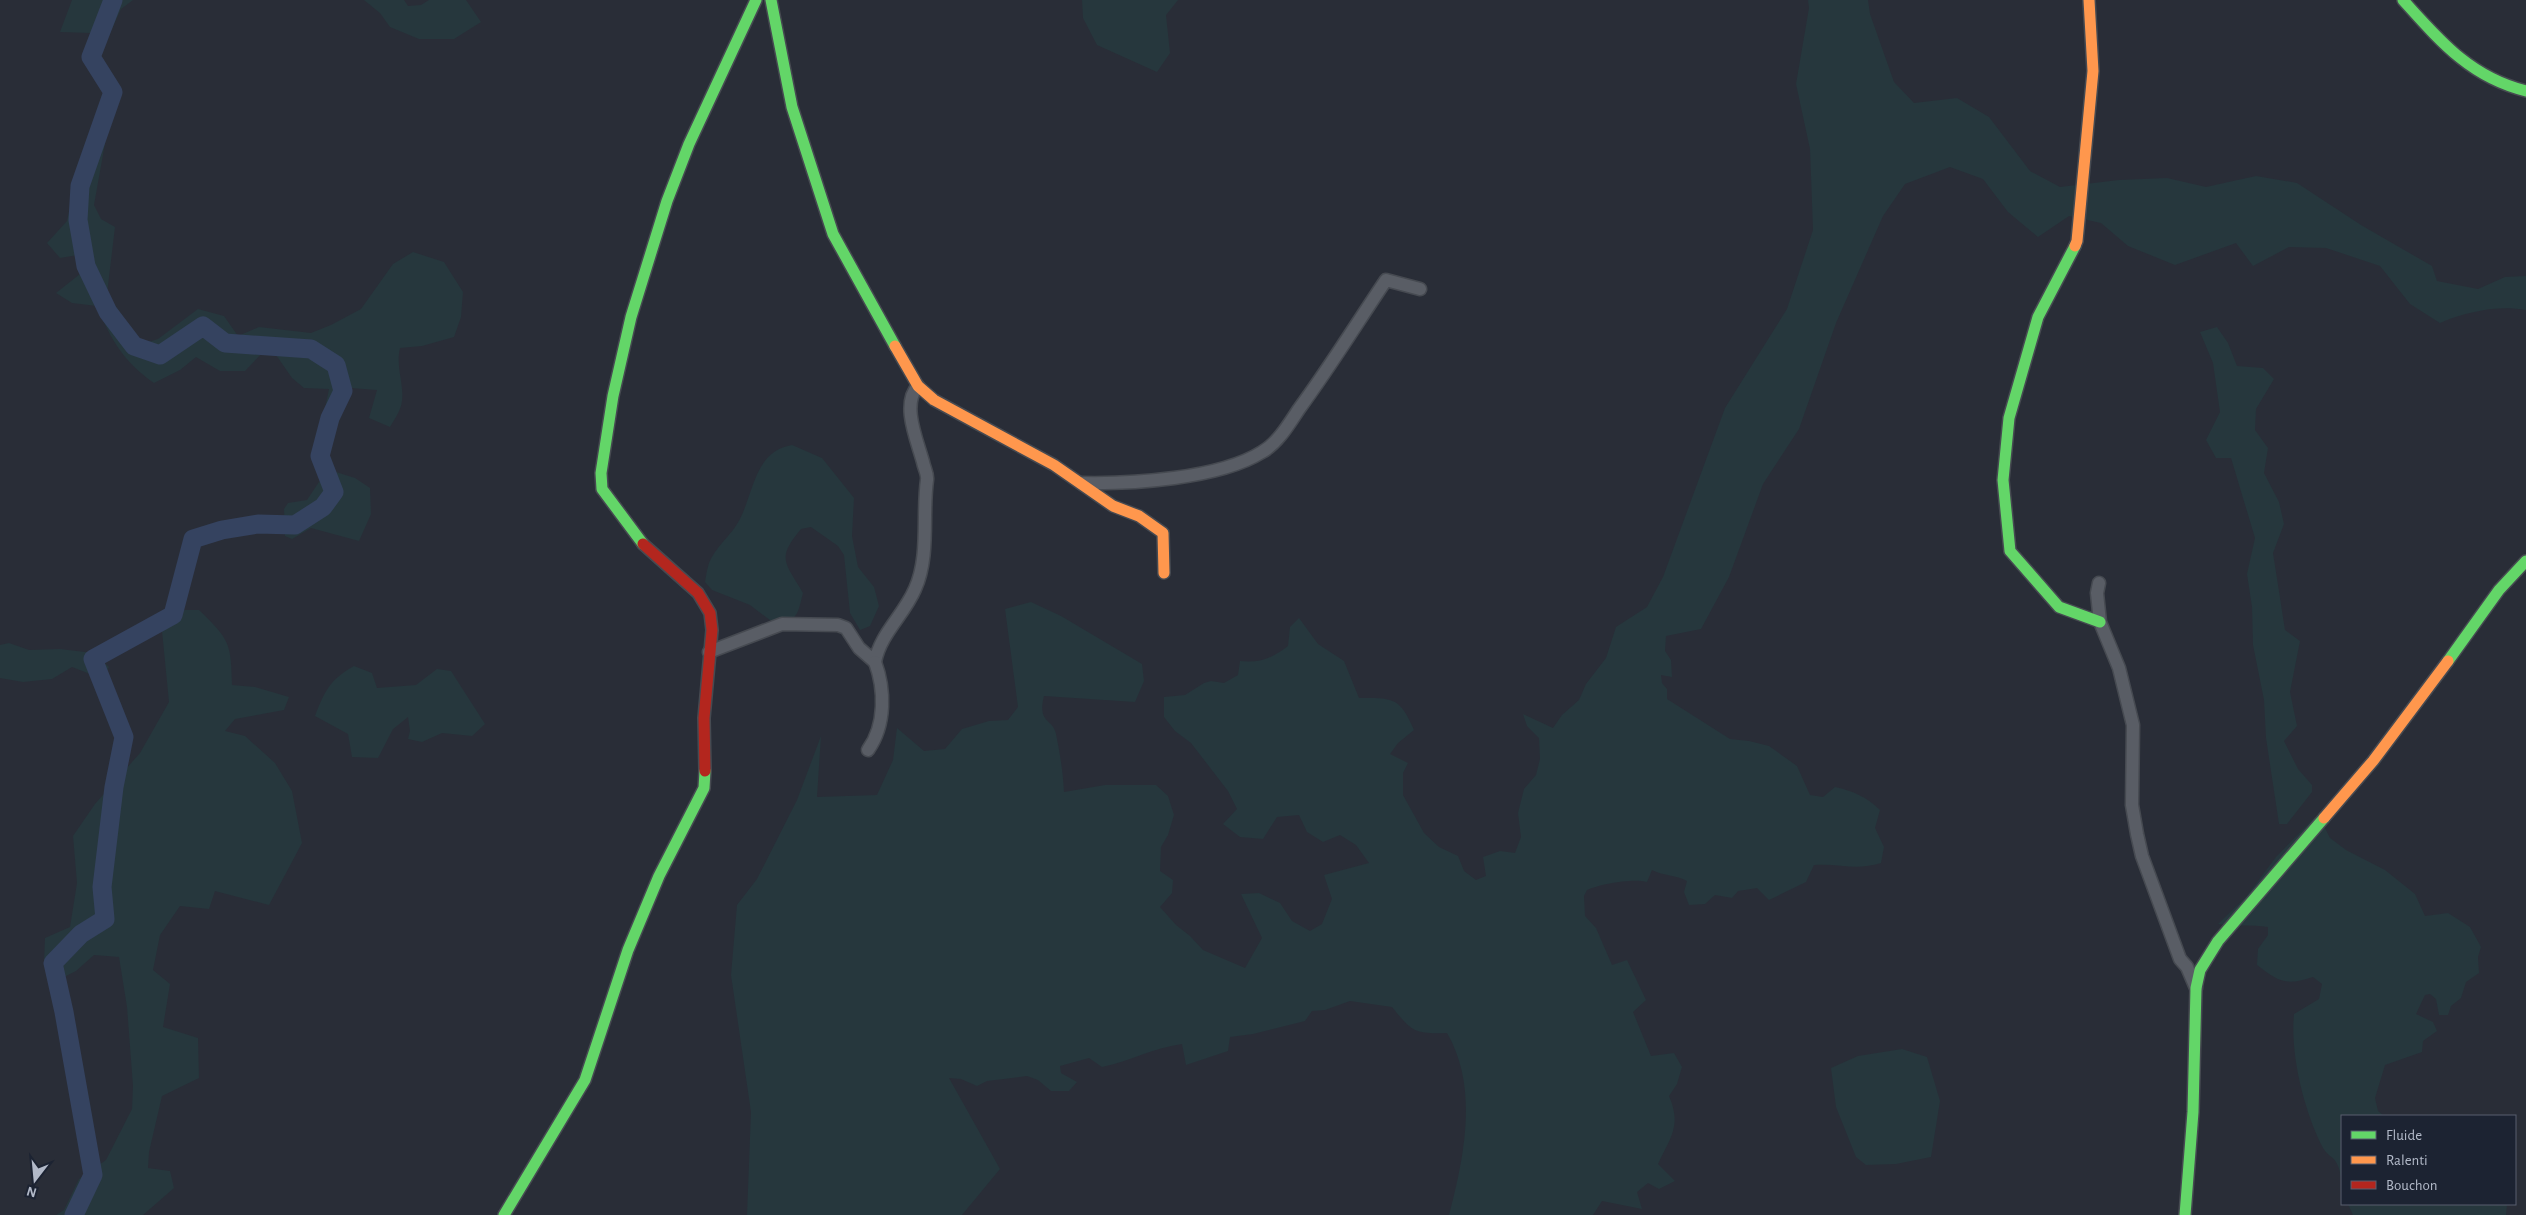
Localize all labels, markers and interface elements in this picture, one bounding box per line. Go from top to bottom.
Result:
legend [2341,1115,2516,1205]
text: Fluide [2386,1128,2422,1143]
text: Ralenti [2386,1153,2428,1168]
north arrow [10,1155,60,1205]
text: Bouchon [2386,1178,2437,1193]
text: N [25,1183,38,1200]

